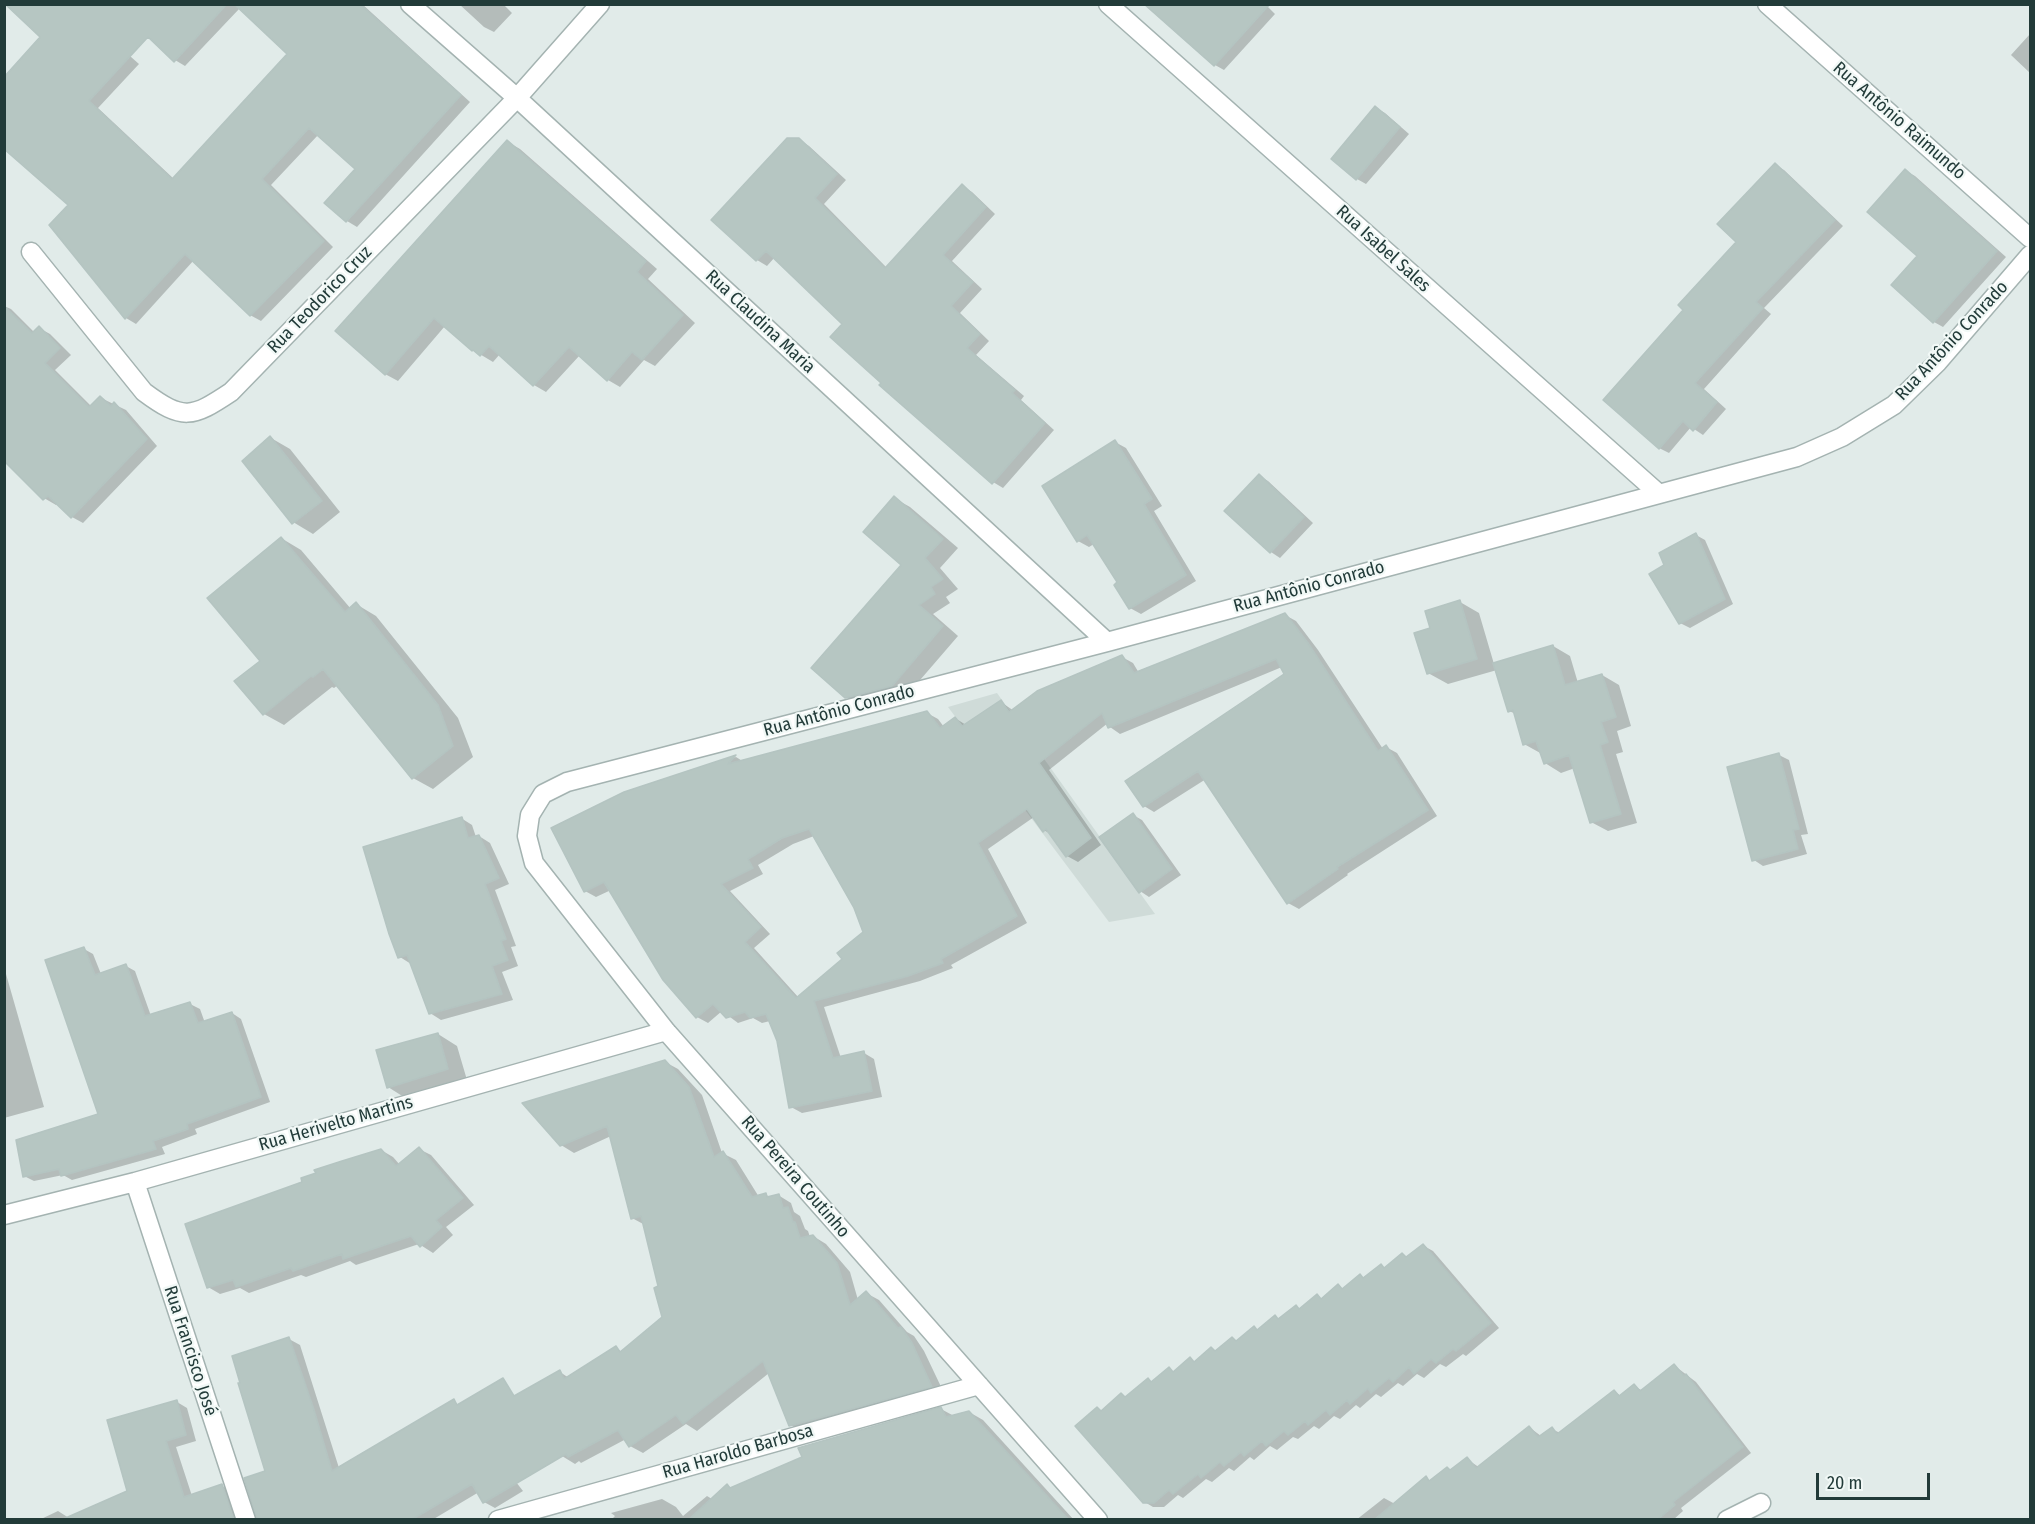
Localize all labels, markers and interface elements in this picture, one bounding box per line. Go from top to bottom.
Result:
street label: Rua Antônio Raimundo [1828,57,1970,185]
street label: Rua Isabel Sales [1331,201,1435,297]
street label: Rua Teodorico Cruz [263,242,377,358]
street label: Rua Claudina Maria [701,266,819,378]
street label: Rua Antônio Conrado [1891,277,2013,405]
street label: Rua Antônio Conrado [1231,556,1387,618]
street label: Rua Antônio Conrado [761,680,917,742]
street label: Rua Herivelto Martins [256,1092,416,1156]
street label: Rua Pereira Coutinho [736,1112,854,1242]
street label: Rua Francisco José [159,1283,221,1419]
street label: Rua Haroldo Barbosa [660,1420,816,1484]
scale bar [1819,1461,1933,1499]
text: 20 m [1827,1472,1862,1494]

